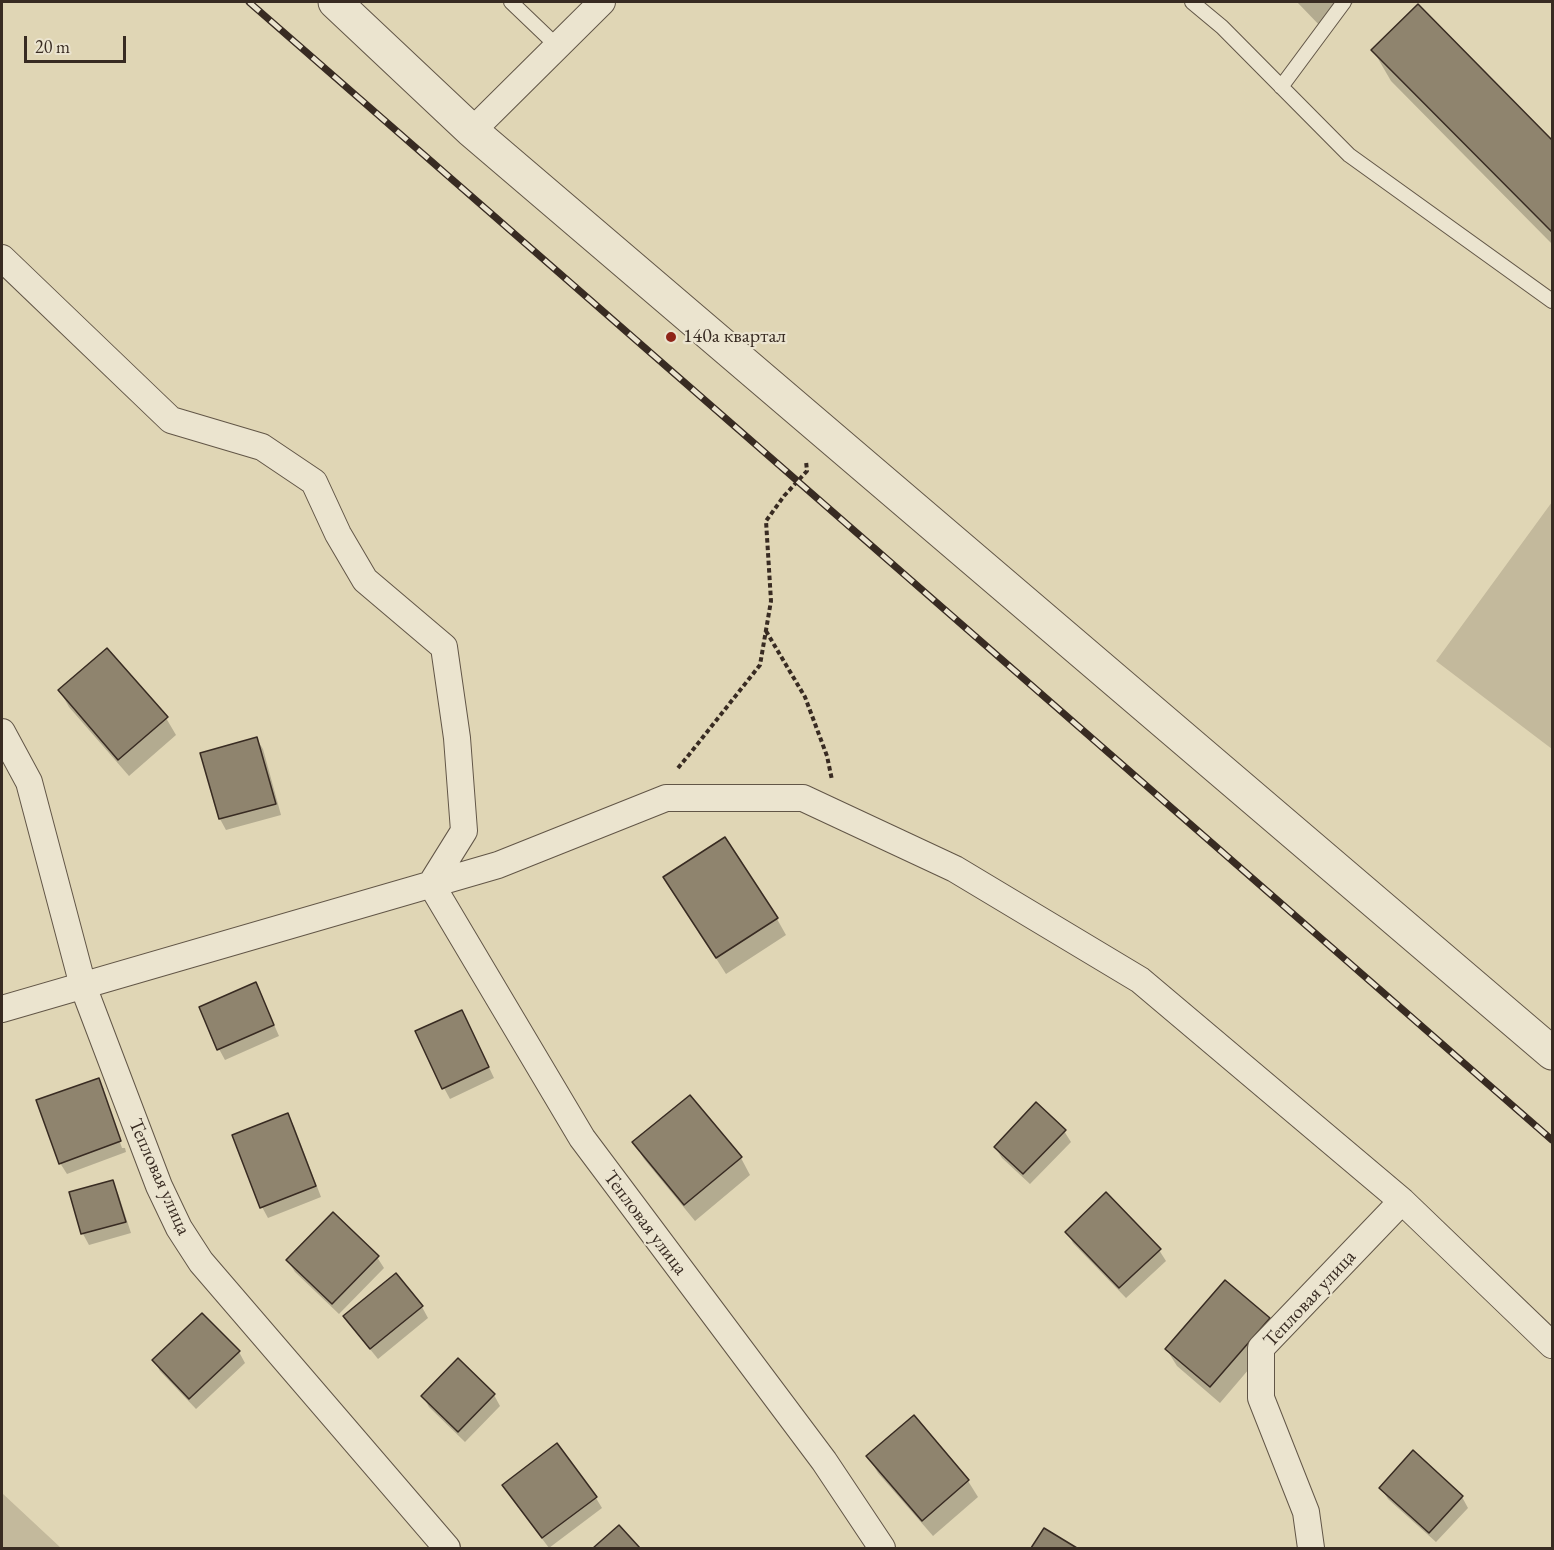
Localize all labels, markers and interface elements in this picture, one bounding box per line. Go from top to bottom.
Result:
scale bar [27,24,129,62]
text: 20 m [35,35,70,58]
place label: 140а квартал [683,325,786,349]
marker: 140а квартал [664,330,678,344]
street label: Тепловая улица [123,1115,195,1239]
street label: Тепловая улица [598,1166,692,1280]
street label: Тепловая улица [1259,1245,1361,1353]

